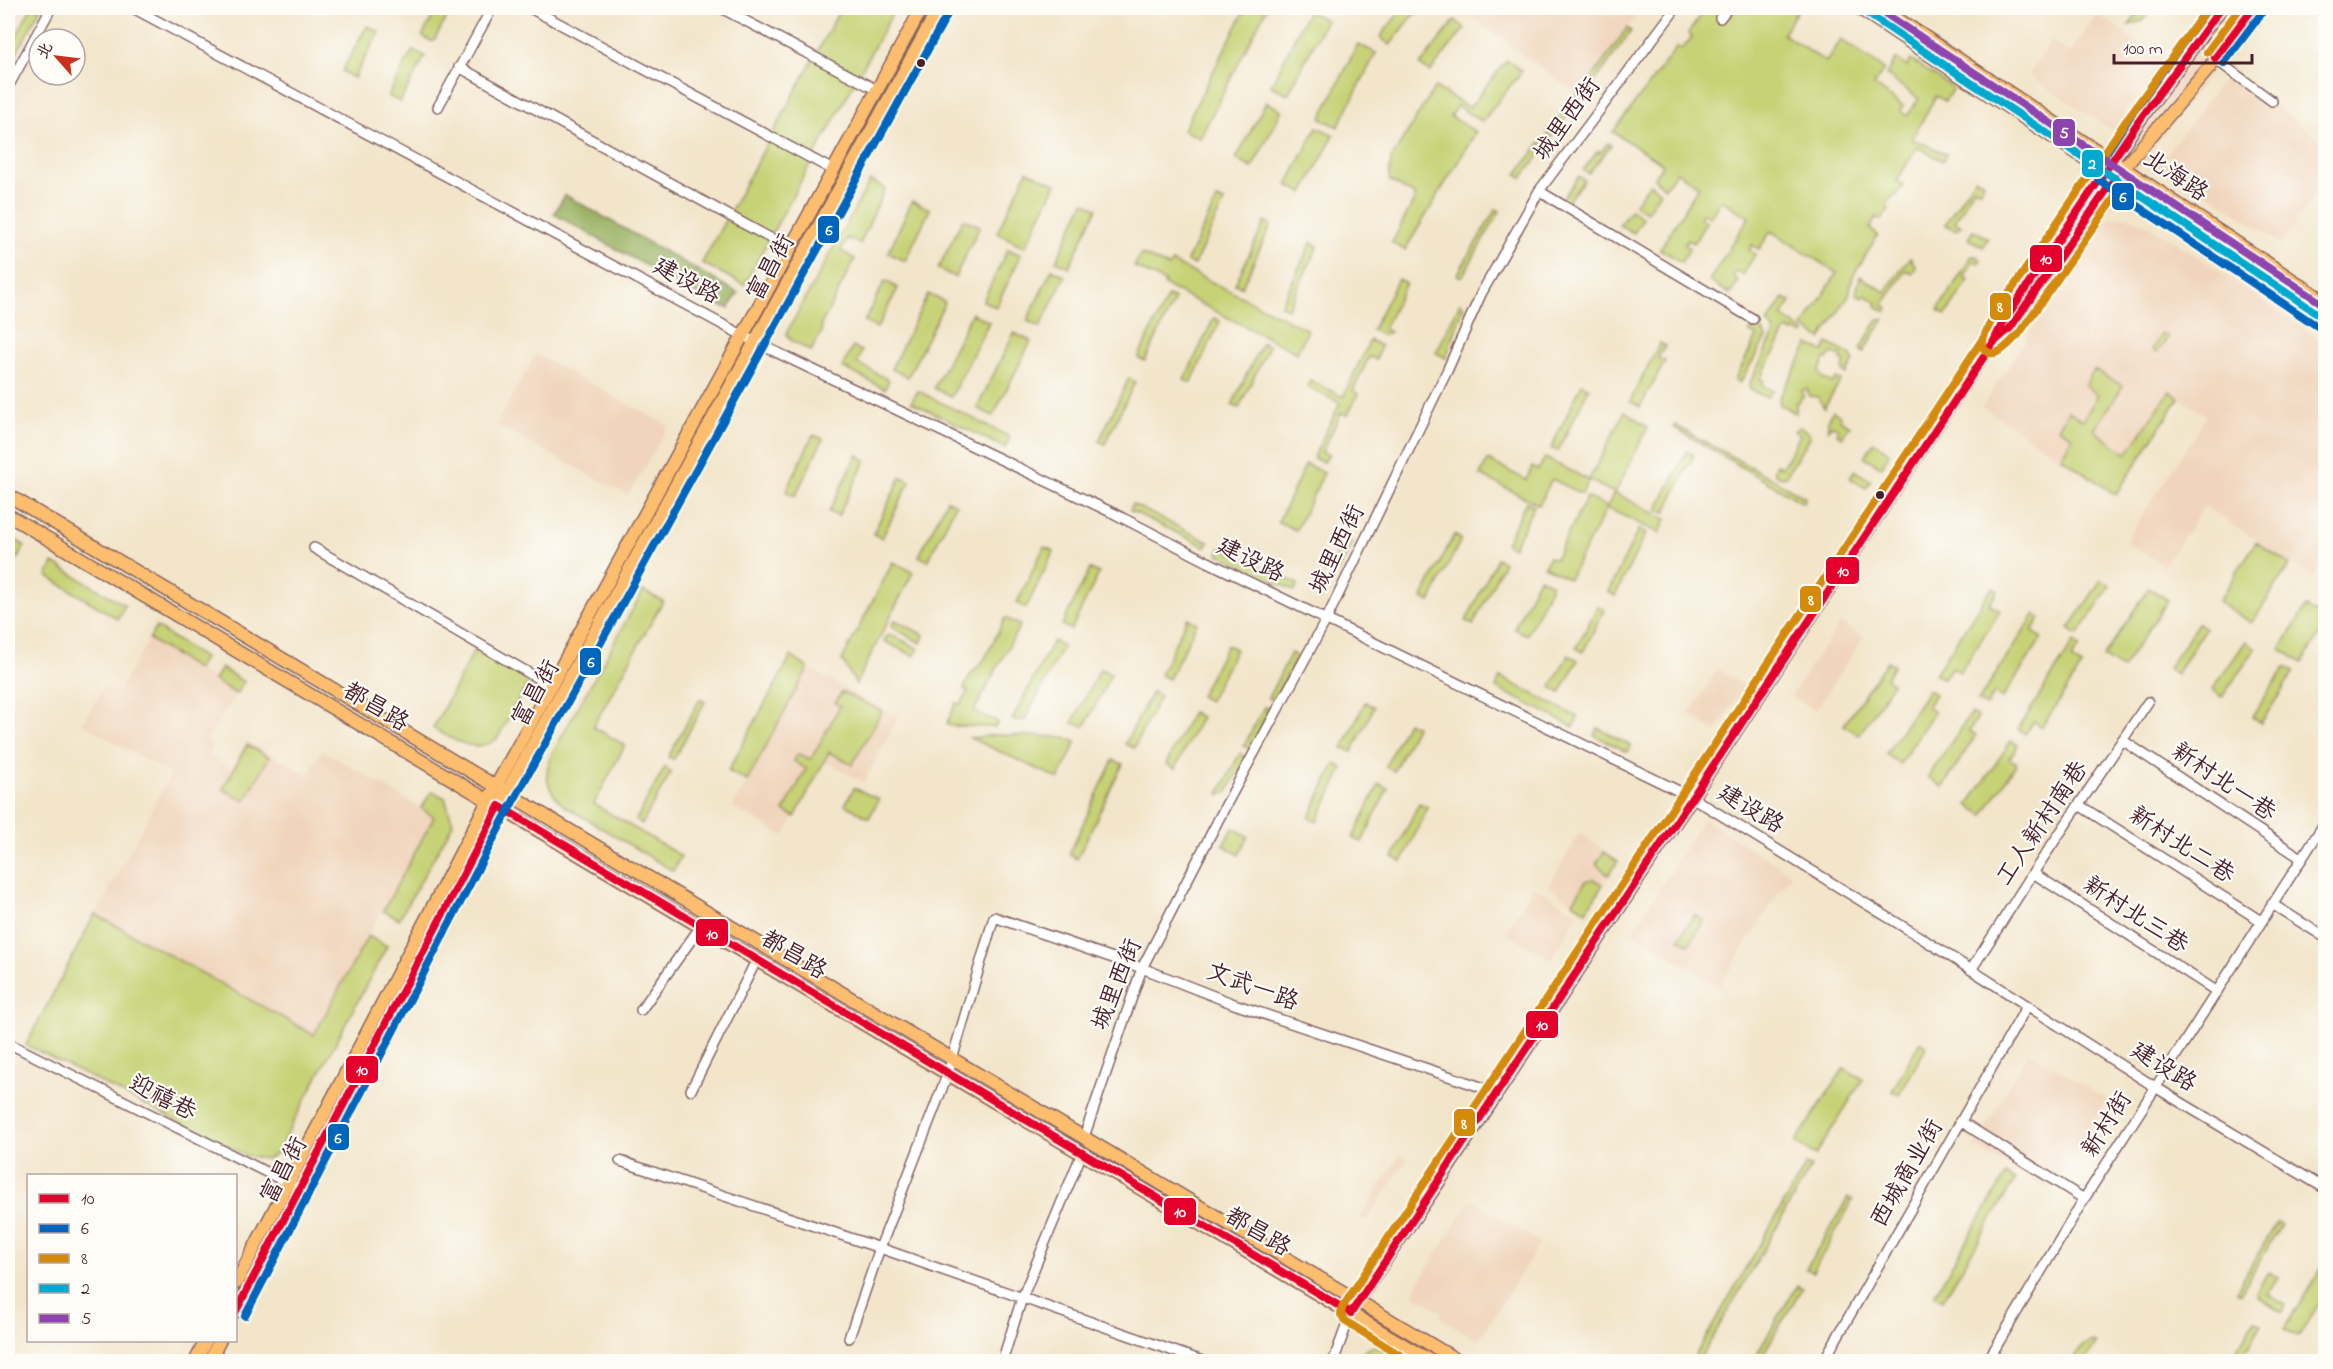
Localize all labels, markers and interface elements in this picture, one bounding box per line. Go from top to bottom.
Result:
north arrow [27,27,87,87]
scale bar [2114,27,2252,65]
text: 100 m [2123,37,2163,63]
text: 北 [31,38,60,64]
unlabelled marker [915,57,927,69]
street label: 城里西街 [1526,71,1610,169]
line badge: 5 [2052,118,2076,147]
text: 5 [2059,122,2069,146]
street label: 北海路 [2135,142,2215,212]
line badge: 2 [2081,149,2104,178]
text: 2 [2087,153,2096,177]
line badge: 6 [2111,182,2135,211]
text: 6 [2118,186,2127,210]
line badge: 6 [817,215,840,244]
text: 6 [824,219,833,243]
street label: 富昌街 [739,228,805,308]
line badge: 10 [2029,244,2063,273]
text: 10 [2040,248,2052,272]
street label: 建设路 [646,250,726,314]
line badge: 8 [1989,292,2012,321]
text: 8 [1996,296,2003,320]
unlabelled marker [1874,489,1886,501]
street label: 城里西街 [1301,499,1375,601]
street label: 建设路 [1210,529,1290,593]
line badge: 10 [1825,556,1860,585]
text: 10 [1837,560,1849,584]
line badge: 8 [1799,585,1822,613]
text: 8 [1807,589,1814,613]
line badge: 6 [579,647,602,676]
text: 6 [586,651,595,675]
street label: 富昌街 [504,654,570,734]
street label: 都昌路 [335,674,415,742]
street label: 新村北一巷 [2163,735,2283,831]
street label: 工人新村南巷 [1988,755,2098,893]
street label: 建设路 [1710,776,1790,844]
street label: 新村北二巷 [2121,799,2241,893]
street label: 新村北三巷 [2075,869,2195,963]
line badge: 10 [695,918,729,947]
street label: 都昌路 [753,922,833,990]
text: 10 [706,923,718,947]
street label: 城里西街 [1084,934,1152,1036]
street label: 文武一路 [1201,955,1303,1021]
line badge: 10 [1525,1010,1559,1039]
text: 10 [1536,1014,1548,1038]
street label: 建设路 [2123,1034,2203,1102]
line badge: 10 [345,1055,379,1084]
text: 10 [356,1059,368,1083]
street label: 迎禧巷 [122,1067,202,1131]
street label: 新村街 [2074,1085,2142,1165]
line badge: 8 [1453,1108,1476,1137]
text: 8 [1460,1113,1467,1137]
street label: 西城商业街 [1863,1113,1953,1235]
line badge: 6 [327,1123,350,1151]
text: 6 [333,1127,342,1151]
street label: 富昌街 [253,1131,317,1211]
legend [27,1174,237,1342]
text: 10 [81,1187,95,1213]
line badge: 10 [1163,1197,1197,1226]
street label: 都昌路 [1217,1199,1297,1267]
text: 10 [1174,1201,1186,1225]
text: 6 [81,1217,89,1243]
text: 8 [81,1247,88,1273]
text: 2 [81,1277,90,1303]
text: 5 [81,1307,91,1333]

